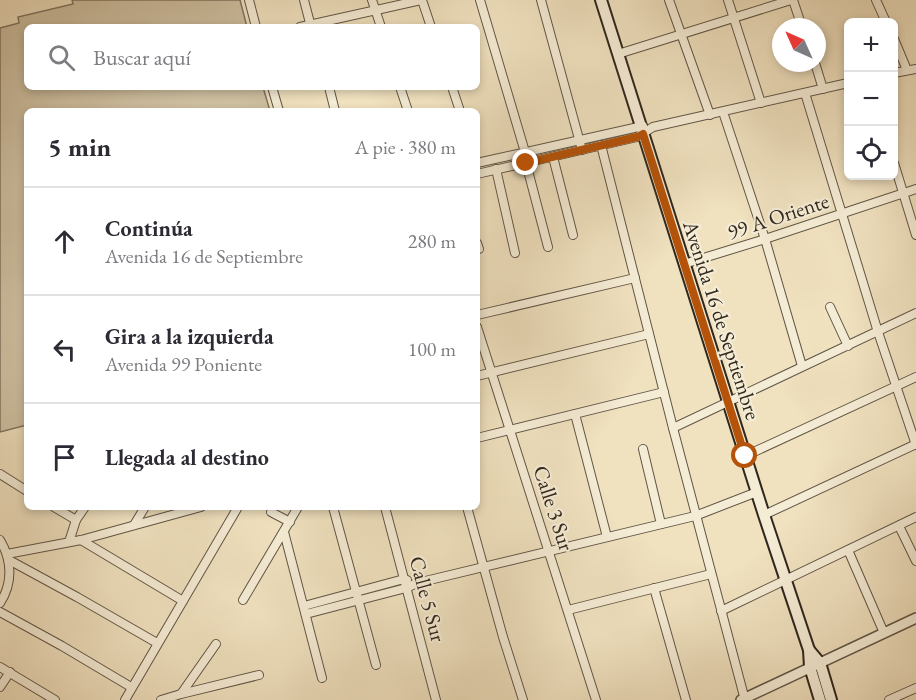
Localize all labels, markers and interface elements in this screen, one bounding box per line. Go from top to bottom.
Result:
north arrow [772,18,826,72]
map controls [844,18,898,180]
button: + [844,18,898,72]
search box [24,24,480,90]
icon: search [45,41,78,74]
text: Buscar aquí [93,43,191,72]
button: − [844,72,898,126]
button: locate [844,126,898,180]
text: 5 min [48,130,111,164]
text: A pie · 380 m [355,134,456,160]
route end [512,149,538,175]
street label: 99 A Oriente [724,187,832,245]
text: Continúa [105,214,193,243]
street label: Avenida 16 de Septiembre [677,216,767,423]
icon: ahead [48,225,81,258]
text: 280 m [408,228,456,254]
text: Avenida 16 de Septiembre [105,243,303,269]
text: Gira a la izquierda [105,322,274,351]
icon: left [48,333,81,366]
text: 100 m [408,336,456,362]
text: Avenida 99 Poniente [105,351,262,377]
icon: arrive [48,441,81,474]
route start [731,442,757,468]
text: Llegada al destino [105,443,269,472]
street label: Calle 3 Sur [528,462,580,554]
street label: Calle 5 Sur [404,553,452,645]

